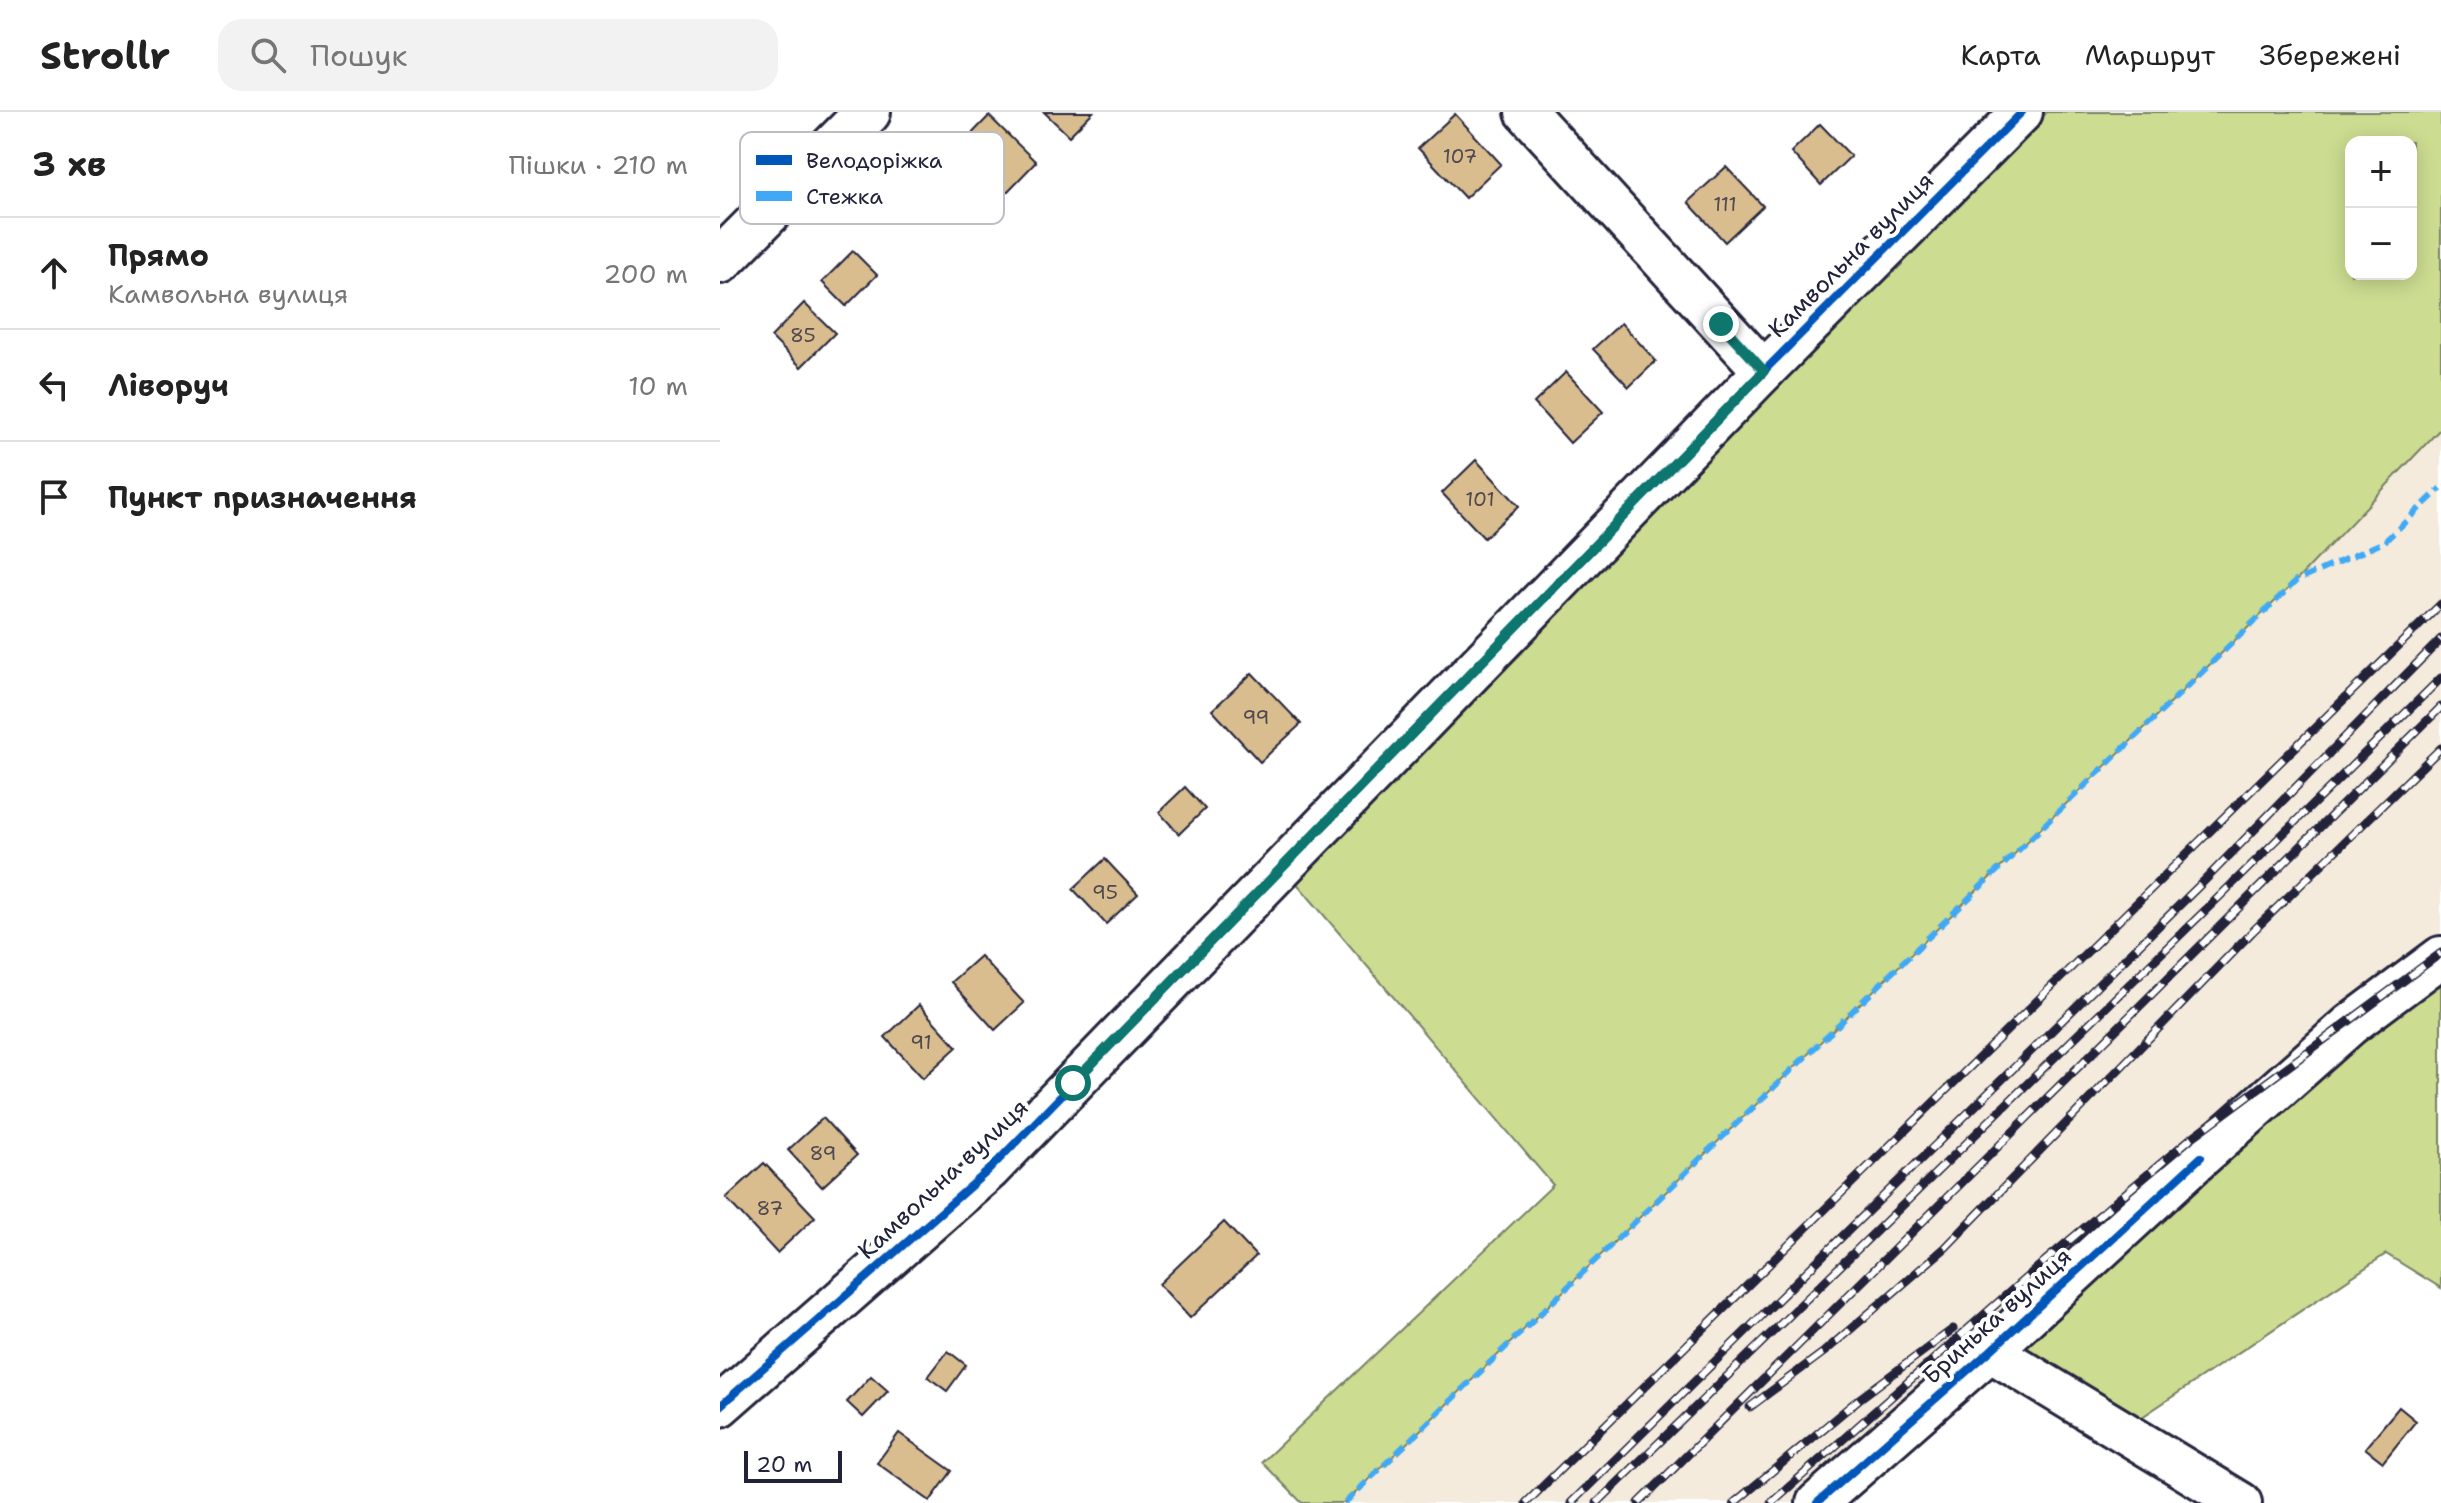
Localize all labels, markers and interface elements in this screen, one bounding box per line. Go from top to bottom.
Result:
search box [218,19,778,91]
text: Strollr [40,30,170,81]
icon: search [246,33,290,77]
text: Пошук [310,35,408,76]
text: Карта [1961,36,2041,74]
text: Маршрут [2085,36,2215,74]
text: Збережені [2259,36,2401,74]
legend [740,132,1004,224]
map controls [2345,136,2417,280]
button: + [2345,136,2417,208]
text: 3 хв [32,141,106,187]
house number: 107 [1443,143,1477,169]
text: Велодоріжка [806,146,943,175]
text: Пішки · 210 m [509,147,688,182]
street label: Камвольна вулиця [1761,165,1941,345]
text: Стежка [806,182,883,211]
house number: 111 [1713,191,1737,217]
button: − [2345,208,2417,280]
text: Прямо [108,235,209,276]
icon: ahead [32,251,76,295]
text: 200 m [603,256,688,291]
text: Камвольна вулиця [108,276,348,311]
route end [1703,306,1739,342]
house number: 85 [790,322,816,348]
icon: left [32,363,76,407]
text: Ліворуч [108,365,229,406]
text: 10 m [628,368,688,403]
icon: arrive [32,475,76,519]
text: Пункт призначення [108,477,417,518]
house number: 101 [1465,486,1495,512]
house number: 99 [1242,704,1270,730]
house number: 95 [1092,879,1118,905]
house number: 91 [910,1029,932,1055]
route start [1055,1065,1091,1101]
street label: Камвольна вулиця [851,1092,1035,1266]
house number: 89 [810,1140,837,1166]
house number: 87 [757,1195,783,1221]
street label: Бринька вулиця [1916,1241,2078,1391]
scale bar [744,1447,842,1483]
text: 20 m [756,1450,813,1479]

